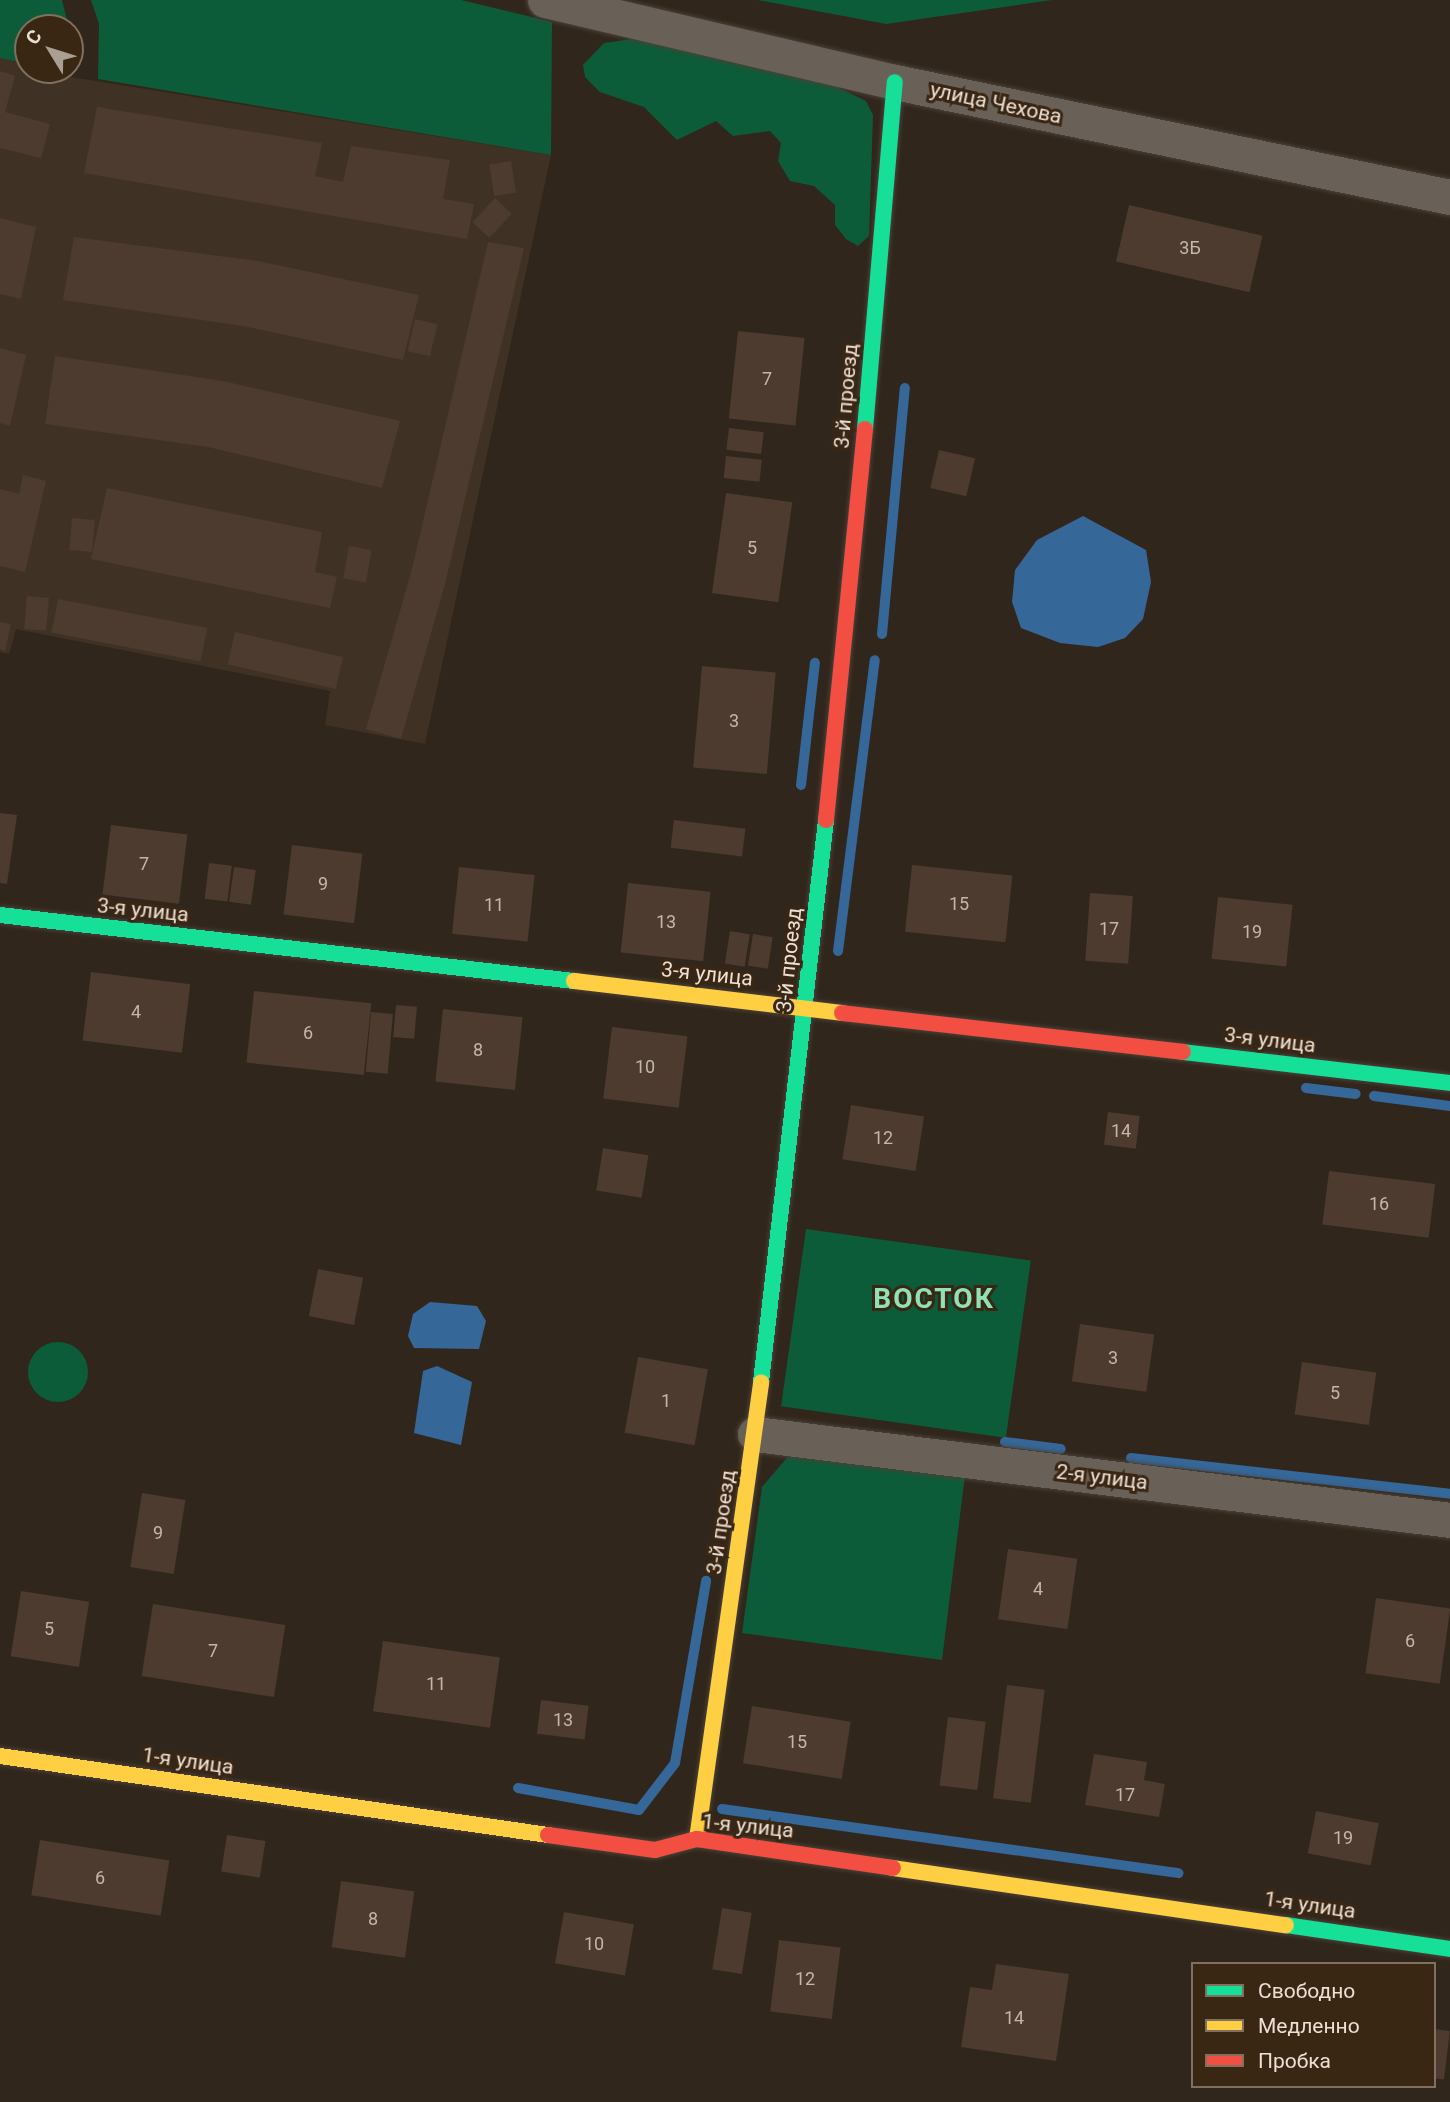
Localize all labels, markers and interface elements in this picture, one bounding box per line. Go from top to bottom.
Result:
north arrow [14,14,84,84]
text: С [21,25,47,49]
street label: улица Чехова [928,77,1064,129]
house number: 3Б [1179,237,1201,259]
street label: 3-й проезд [829,342,863,450]
house number: 7 [762,368,772,390]
house number: 5 [747,537,757,559]
house number: 3 [729,710,739,732]
house number: 7 [139,853,149,875]
house number: 9 [318,873,328,895]
street label: 3-я улица [96,893,190,927]
house number: 15 [949,893,969,915]
house number: 11 [484,894,504,916]
street label: 3-й проезд [771,906,807,1014]
house number: 13 [656,911,676,933]
house number: 17 [1099,918,1119,940]
house number: 19 [1242,921,1262,943]
street label: 3-я улица [660,957,754,991]
house number: 4 [131,1001,141,1023]
house number: 6 [303,1022,313,1044]
street label: 3-я улица [1223,1022,1317,1058]
house number: 8 [473,1039,483,1061]
house number: 10 [635,1056,655,1078]
house number: 14 [1111,1120,1131,1142]
house number: 12 [873,1127,893,1149]
house number: 16 [1369,1193,1389,1215]
district label: ВОСТОК [874,1282,994,1316]
house number: 3 [1108,1347,1118,1369]
house number: 5 [1330,1382,1340,1404]
house number: 1 [661,1390,671,1412]
street label: 2-я улица [1055,1459,1149,1495]
street label: 3-й проезд [701,1468,741,1576]
house number: 9 [153,1522,163,1544]
house number: 4 [1033,1578,1043,1600]
house number: 5 [44,1618,54,1640]
house number: 6 [1405,1630,1415,1652]
house number: 7 [208,1640,218,1662]
house number: 11 [426,1673,446,1695]
house number: 13 [553,1709,573,1731]
house number: 15 [787,1731,807,1753]
street label: 1-я улица [141,1742,235,1780]
house number: 17 [1115,1784,1135,1806]
street label: 1-я улица [701,1809,795,1843]
house number: 19 [1333,1827,1353,1849]
house number: 6 [95,1867,105,1889]
street label: 1-я улица [1263,1886,1357,1924]
house number: 8 [368,1908,378,1930]
house number: 10 [584,1933,604,1955]
legend [1191,1962,1436,2088]
house number: 12 [795,1968,815,1990]
text: Свободно [1258,1979,1355,2003]
house number: 14 [1004,2007,1024,2029]
text: Медленно [1258,2014,1360,2038]
text: Пробка [1258,2049,1331,2073]

